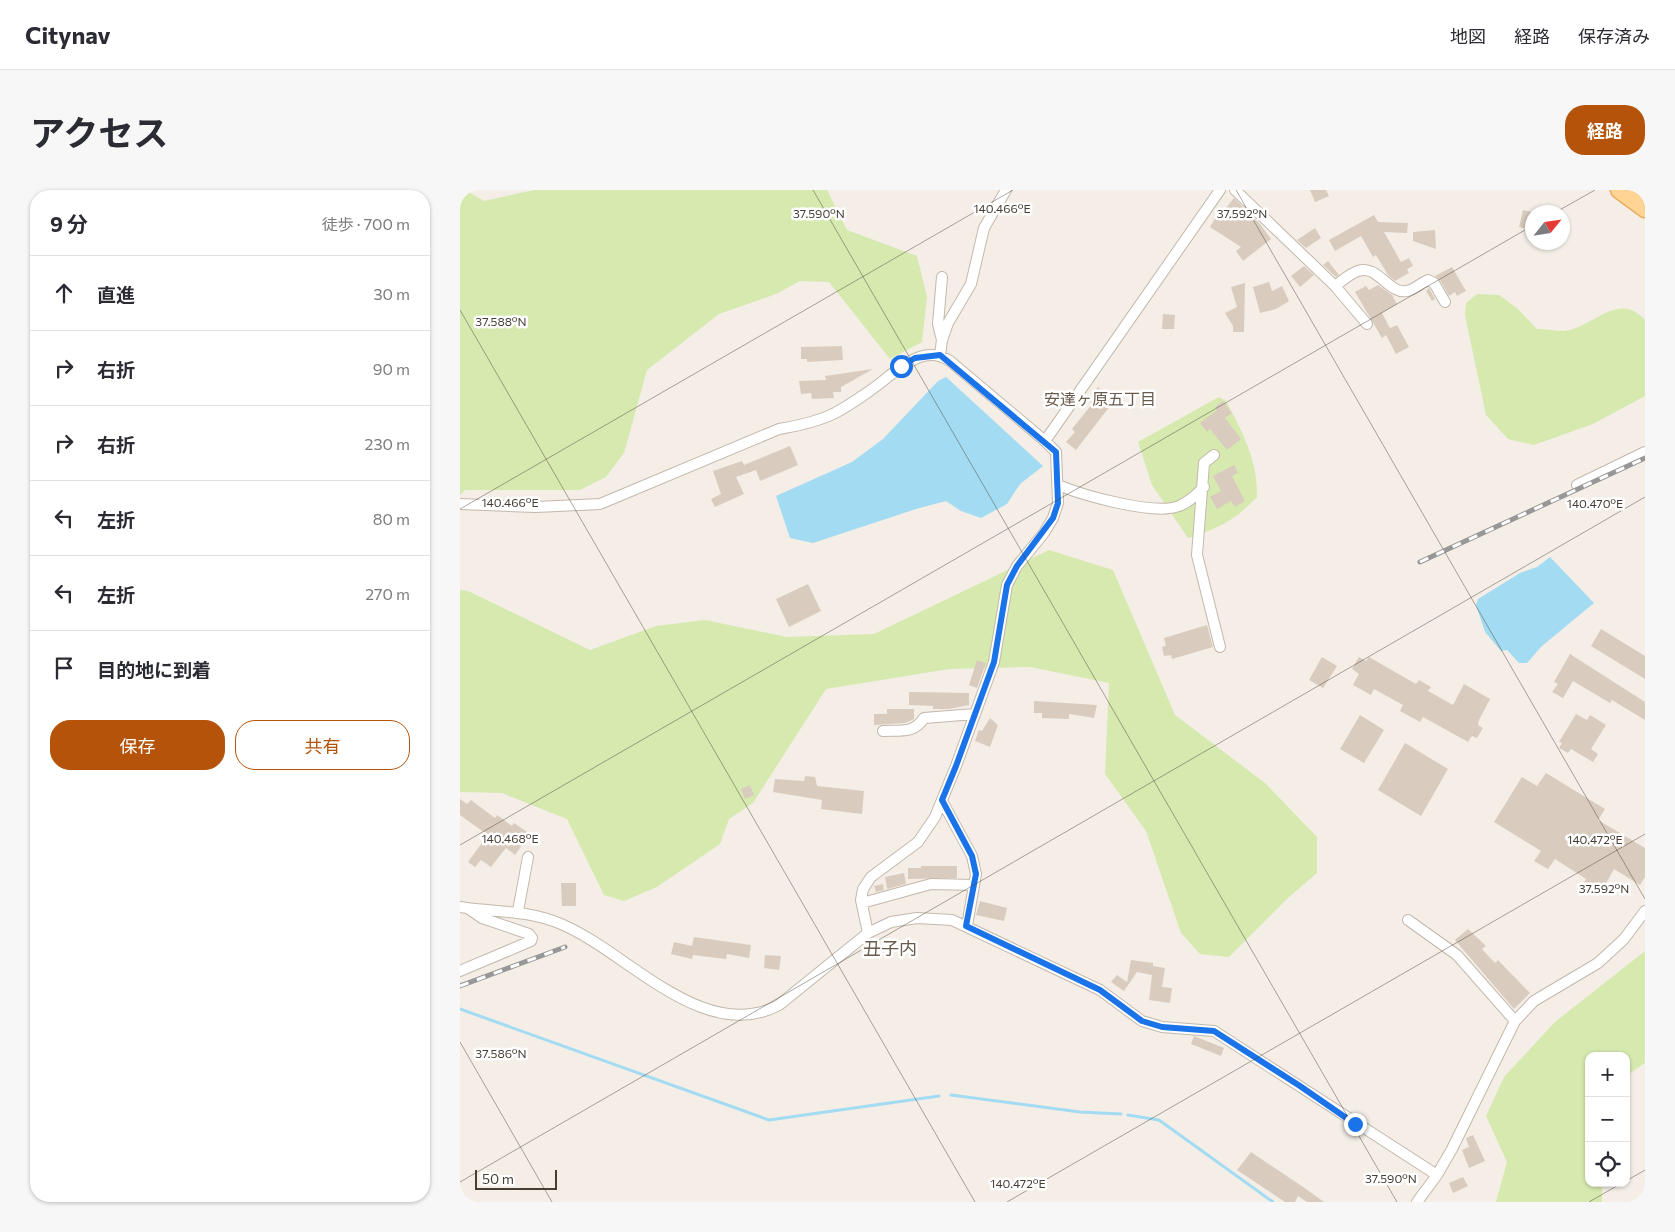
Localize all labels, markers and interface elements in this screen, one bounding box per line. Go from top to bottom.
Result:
text: Citynav [25,20,111,49]
text: 地図 [1450,25,1486,47]
text: 経路 [1514,25,1550,47]
text: 保存済み [1578,25,1650,47]
button: 経路 [1565,105,1645,155]
text: アクセス [30,110,168,153]
text: 140.466°E [973,201,1031,215]
north arrow [1525,205,1570,250]
text: 37.590°N [793,206,845,220]
text: 37.592°N [1217,206,1267,220]
text: 9 分 [50,211,88,236]
text: 徒歩 · 700 m [322,214,410,233]
icon: ahead [50,279,78,307]
text: 直進 [97,283,135,306]
text: 30 m [373,284,410,303]
text: 37.588°N [475,314,527,328]
icon: right [50,354,78,382]
route start [890,355,913,378]
text: 右折 [97,358,135,381]
text: 90 m [373,359,410,378]
district label: 安達ヶ原五丁目 [1044,389,1156,408]
icon: right [50,429,78,457]
text: 右折 [97,433,135,456]
text: 230 m [365,434,410,453]
text: 140.466°E [481,495,539,509]
text: 140.470°E [1567,496,1623,510]
icon: left [50,504,78,532]
text: 左折 [97,508,135,531]
text: 80 m [373,509,410,528]
icon: left [50,579,78,607]
text: 左折 [97,583,135,606]
text: 270 m [365,584,410,603]
icon: arrive [50,654,78,682]
text: 目的地に到着 [97,658,211,681]
button: 保存 [50,720,225,770]
button: 共有 [235,720,410,770]
text: 140.468°E [481,831,539,845]
text: 140.472°E [1567,832,1623,846]
text: 37.592°N [1579,881,1629,895]
district label: 丑子内 [863,937,917,959]
text: 37.586°N [475,1046,527,1060]
map controls [1585,1052,1630,1187]
button: + [1585,1052,1630,1097]
button: − [1585,1097,1630,1142]
route end [1344,1113,1367,1136]
button: locate [1585,1142,1630,1187]
scale bar [475,1167,558,1190]
text: 50 m [482,1170,514,1187]
text: 37.590°N [1365,1171,1417,1185]
text: 140.472°E [990,1176,1046,1190]

